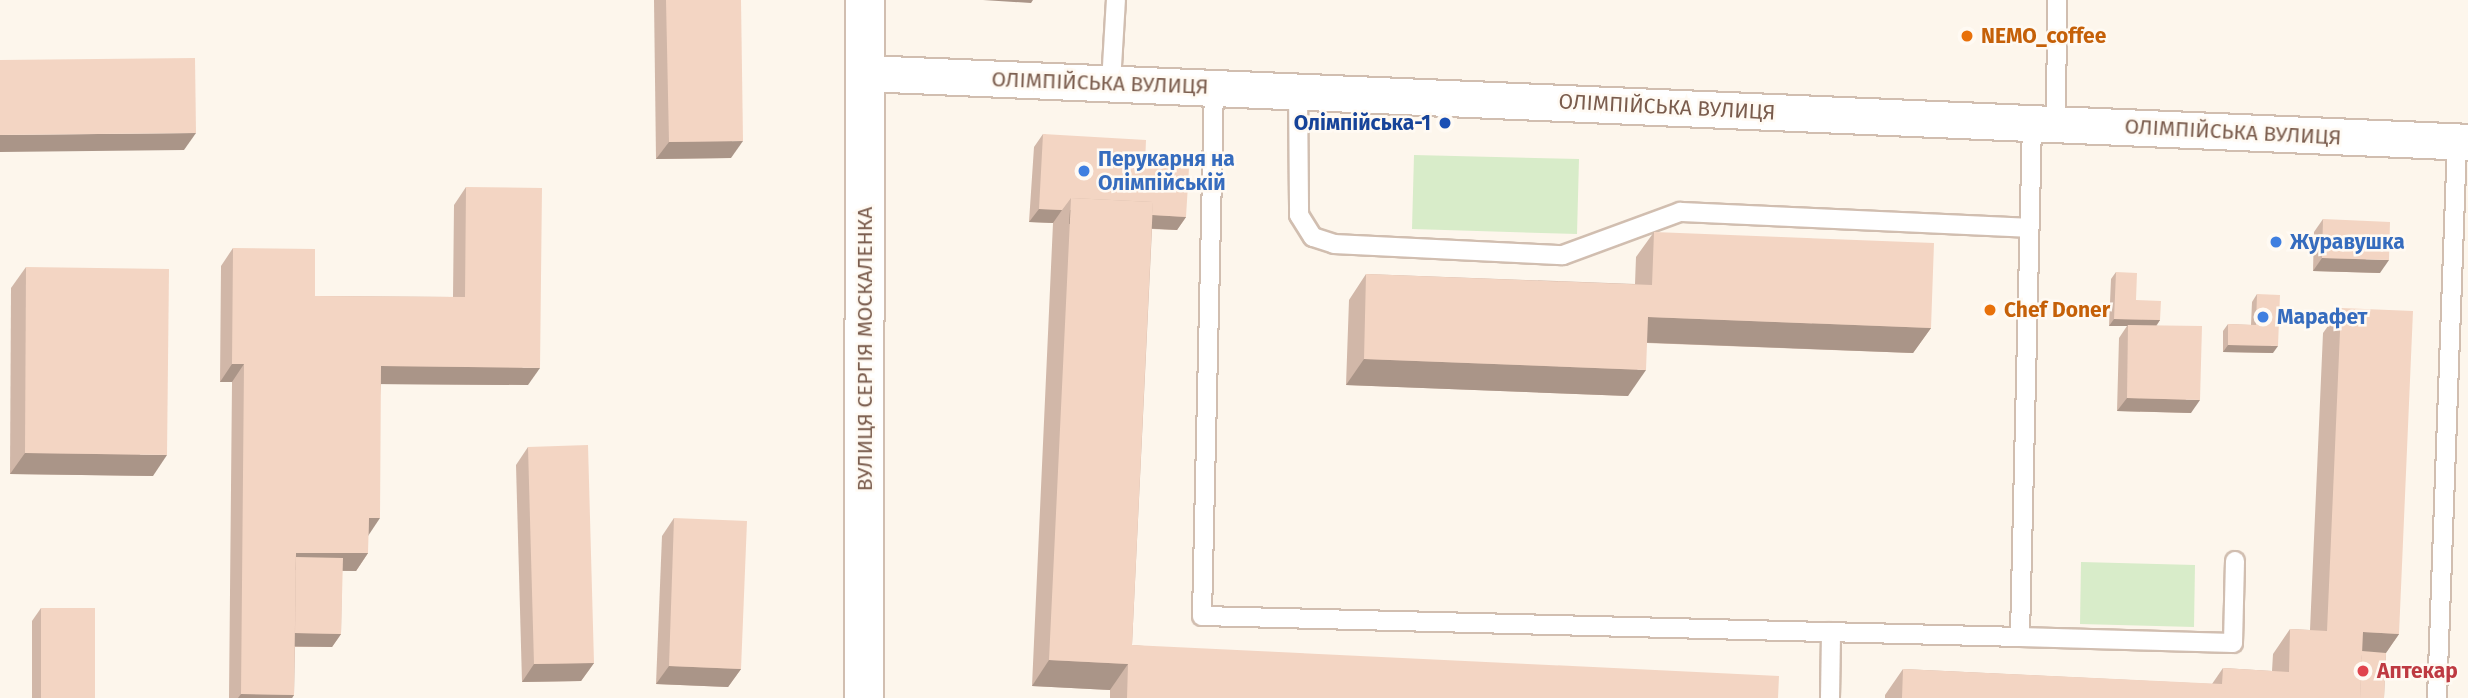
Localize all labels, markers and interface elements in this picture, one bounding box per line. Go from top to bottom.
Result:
place label: NEMO_coffee [1981,23,2106,49]
marker: NEMO_coffee [1959,28,1975,44]
street label: ОЛІМПІЙСЬКА ВУЛИЦЯ [991,67,1209,99]
street label: ОЛІМПІЙСЬКА ВУЛИЦЯ [1558,89,1776,125]
place label: Олімпійська-1 [1294,110,1431,136]
street label: ОЛІМПІЙСЬКА ВУЛИЦЯ [2124,114,2342,150]
marker: Олімпійська-1 [1437,115,1453,131]
place label: Перукарня на Олімпійській [1098,146,1235,196]
marker: Перукарня на Олімпійській [1076,163,1092,179]
street label: ВУЛИЦЯ СЕРГІЯ МОСКАЛЕНКА [852,207,878,491]
place label: Журавушка [2290,229,2405,255]
marker: Журавушка [2268,234,2284,250]
place label: Chef Doner [2004,297,2110,323]
marker: Chef Doner [1982,302,1998,318]
place label: Марафет [2277,304,2367,330]
marker: Марафет [2255,309,2271,325]
place label: Аптекар [2377,658,2458,684]
marker: Аптекар [2355,663,2371,679]

